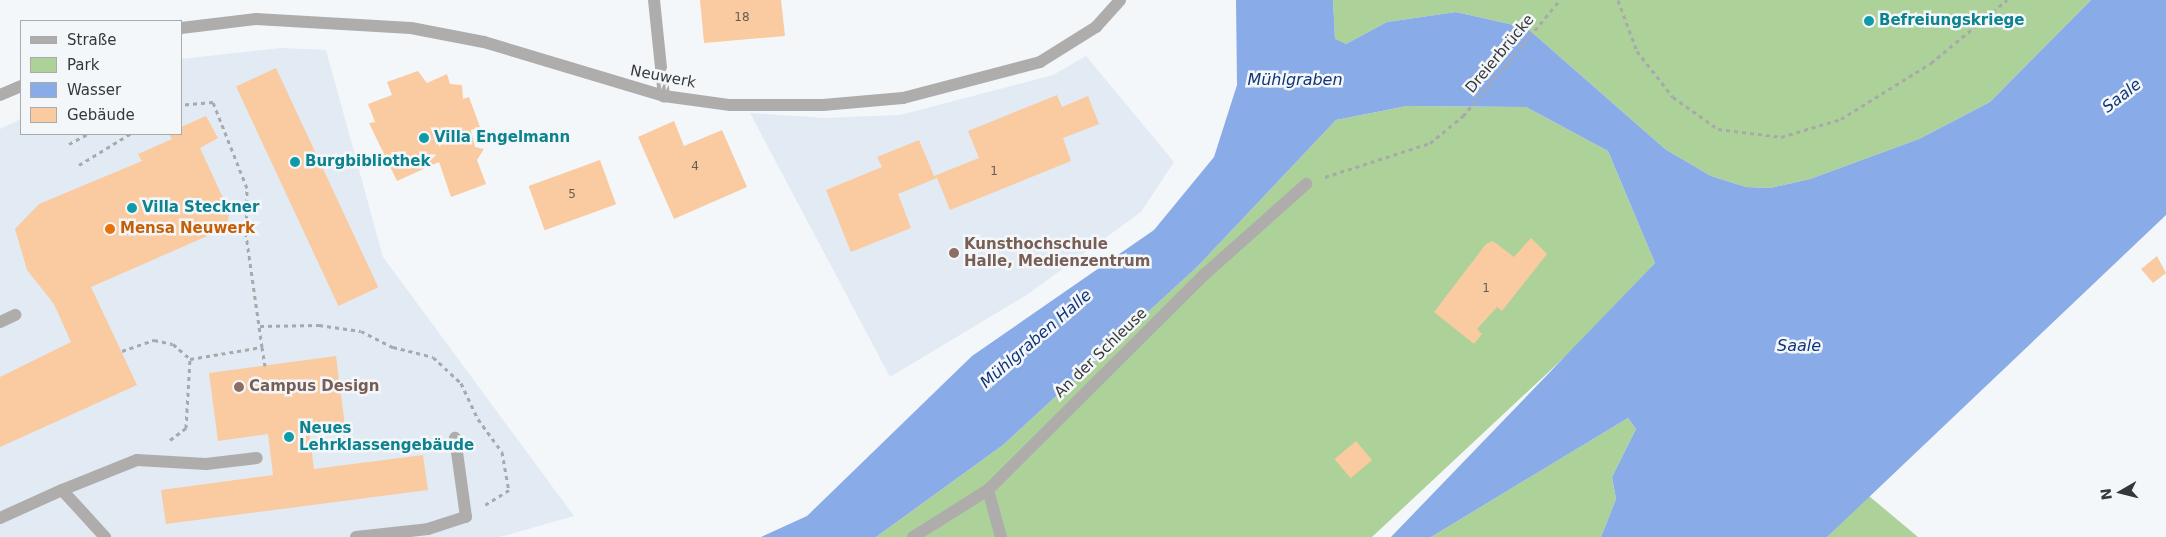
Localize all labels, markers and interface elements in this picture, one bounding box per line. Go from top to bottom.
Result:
house number: 18 [734,11,750,25]
street label: Dreierbrücke [1462,11,1538,97]
place label: Befreiungskriege [1879,12,2024,30]
marker: Befreiungskriege [1863,15,1875,27]
legend [20,20,182,135]
text: Straße [67,31,116,49]
text: Park [67,56,99,74]
street label: Neuwerk [629,62,697,92]
water label: Mühlgraben [1247,70,1343,90]
water label: Saale [2099,75,2145,117]
text: Wasser [67,81,121,99]
text: Gebäude [67,106,135,124]
place label: Villa Engelmann [434,129,570,147]
marker: Villa Engelmann [418,132,430,144]
place label: Burgbibliothek [305,153,430,171]
marker: Burgbibliothek [289,156,301,168]
house number: 4 [691,160,699,174]
house number: 1 [990,165,998,179]
house number: 5 [568,188,576,202]
place label: Villa Steckner [142,199,259,217]
marker: Villa Steckner [126,202,138,214]
place label: Mensa Neuwerk [120,220,255,238]
marker: Mensa Neuwerk [104,223,116,235]
place label: Kunsthochschule Halle, Medienzentrum [964,235,1150,270]
marker: Kunsthochschule Halle, Medienzentrum [948,247,960,259]
house number: 1 [1482,282,1490,296]
water label: Mühlgraben Halle [977,286,1095,392]
street label: An der Schleuse [1051,304,1151,402]
water label: Saale [1777,336,1821,356]
place label: Campus Design [249,378,379,396]
marker: Campus Design [233,381,245,393]
place label: Neues Lehrklassengebäude [299,419,474,454]
marker: Neues Lehrklassengebäude [283,431,295,443]
north arrow [2096,467,2146,517]
text: N [2097,487,2115,501]

